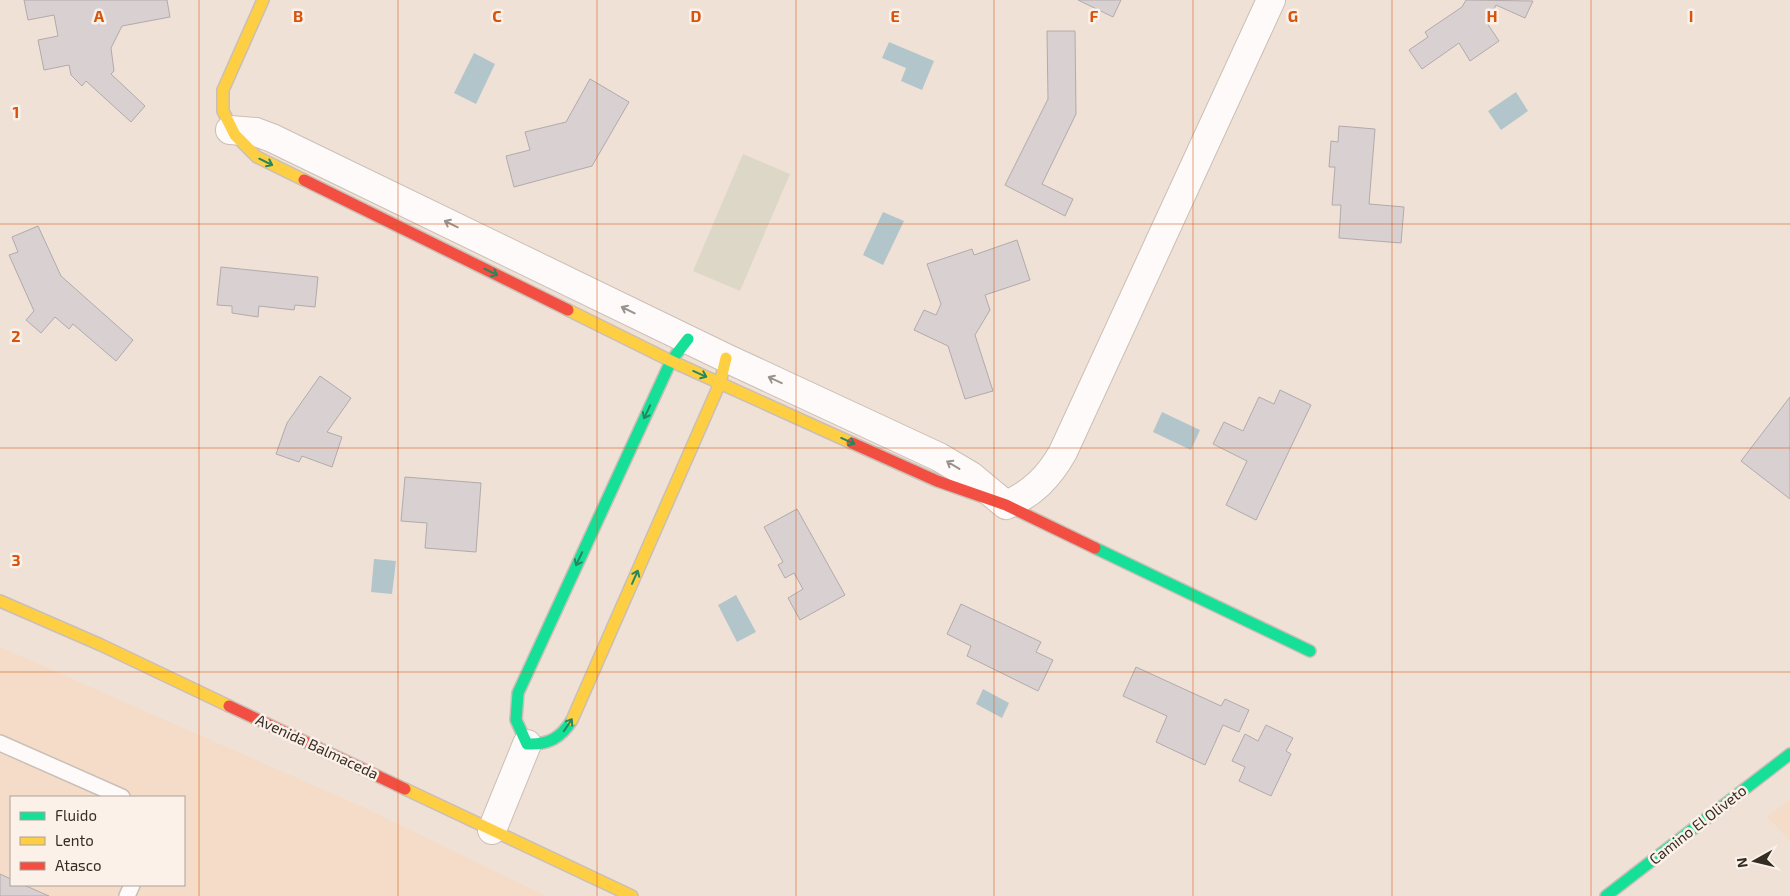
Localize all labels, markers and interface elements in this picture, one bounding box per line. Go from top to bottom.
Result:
text: A [94,6,105,25]
text: B [293,6,303,25]
text: C [492,6,502,25]
text: D [691,6,702,25]
text: E [890,6,900,25]
text: F [1090,6,1099,25]
text: G [1288,6,1298,25]
text: H [1486,6,1498,25]
text: I [1689,6,1693,25]
text: 1 [13,102,19,121]
one-way arrow [259,157,274,167]
one-way arrow [443,219,458,229]
one-way arrow [483,268,498,277]
one-way arrow [621,305,636,315]
text: 2 [11,326,21,345]
one-way arrow [692,369,707,379]
one-way arrow [768,375,783,385]
one-way arrow [642,404,652,419]
one-way arrow [840,436,855,446]
one-way arrow [947,460,961,470]
text: 3 [11,550,21,569]
one-way arrow [574,551,583,566]
one-way arrow [630,570,640,585]
street label: Avenida Balmaceda [253,710,382,782]
one-way arrow [563,719,573,733]
street label: Camino El Oliveto [1645,781,1750,868]
legend [10,796,185,886]
text: Fluido [55,806,97,824]
text: Lento [55,831,94,849]
north arrow [1730,836,1780,886]
text: Atasco [55,856,101,874]
text: N [1733,857,1751,869]

